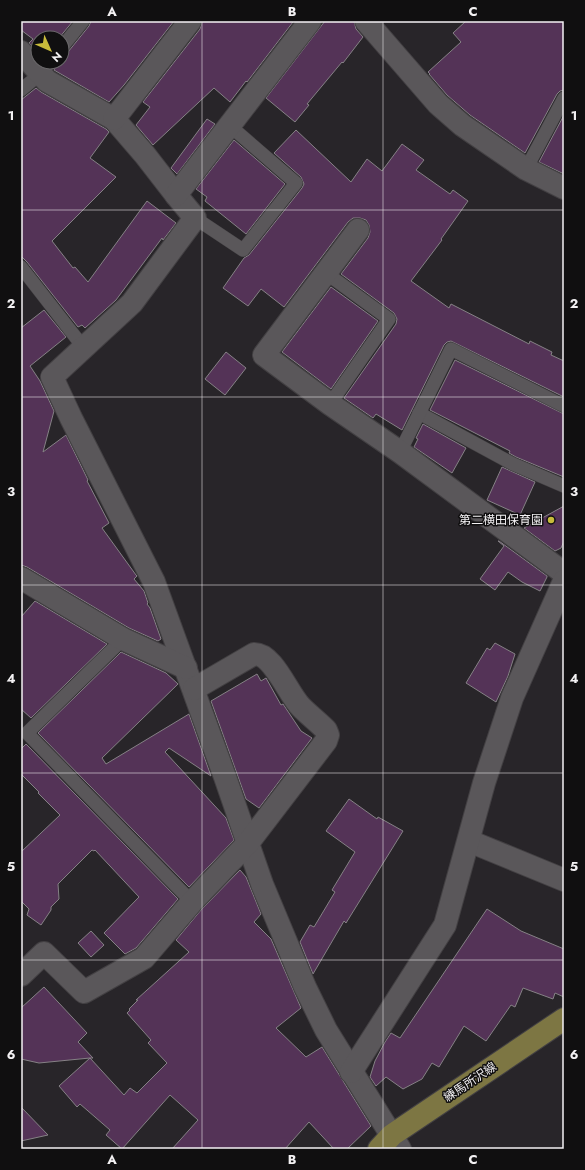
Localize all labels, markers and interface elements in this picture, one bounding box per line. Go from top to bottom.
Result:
text: A [106,2,117,21]
text: B [288,2,297,21]
text: C [468,2,478,21]
north arrow [30,30,70,70]
text: N [48,48,66,66]
text: 1 [8,106,14,125]
text: 1 [571,106,577,125]
text: 2 [7,294,15,313]
text: 2 [570,294,578,313]
text: 3 [7,482,15,501]
text: 3 [570,482,578,501]
place label: 第二横田保育園 [459,511,543,529]
marker: 第二横田保育園 [546,515,556,525]
text: 4 [6,669,16,688]
text: 4 [569,669,579,688]
text: 5 [7,857,15,876]
text: 5 [570,857,578,876]
text: 6 [7,1045,16,1064]
text: 6 [570,1045,579,1064]
street label: 練馬所沢線 [440,1058,500,1106]
text: A [106,1150,117,1169]
text: B [288,1150,297,1169]
text: C [468,1150,478,1169]

